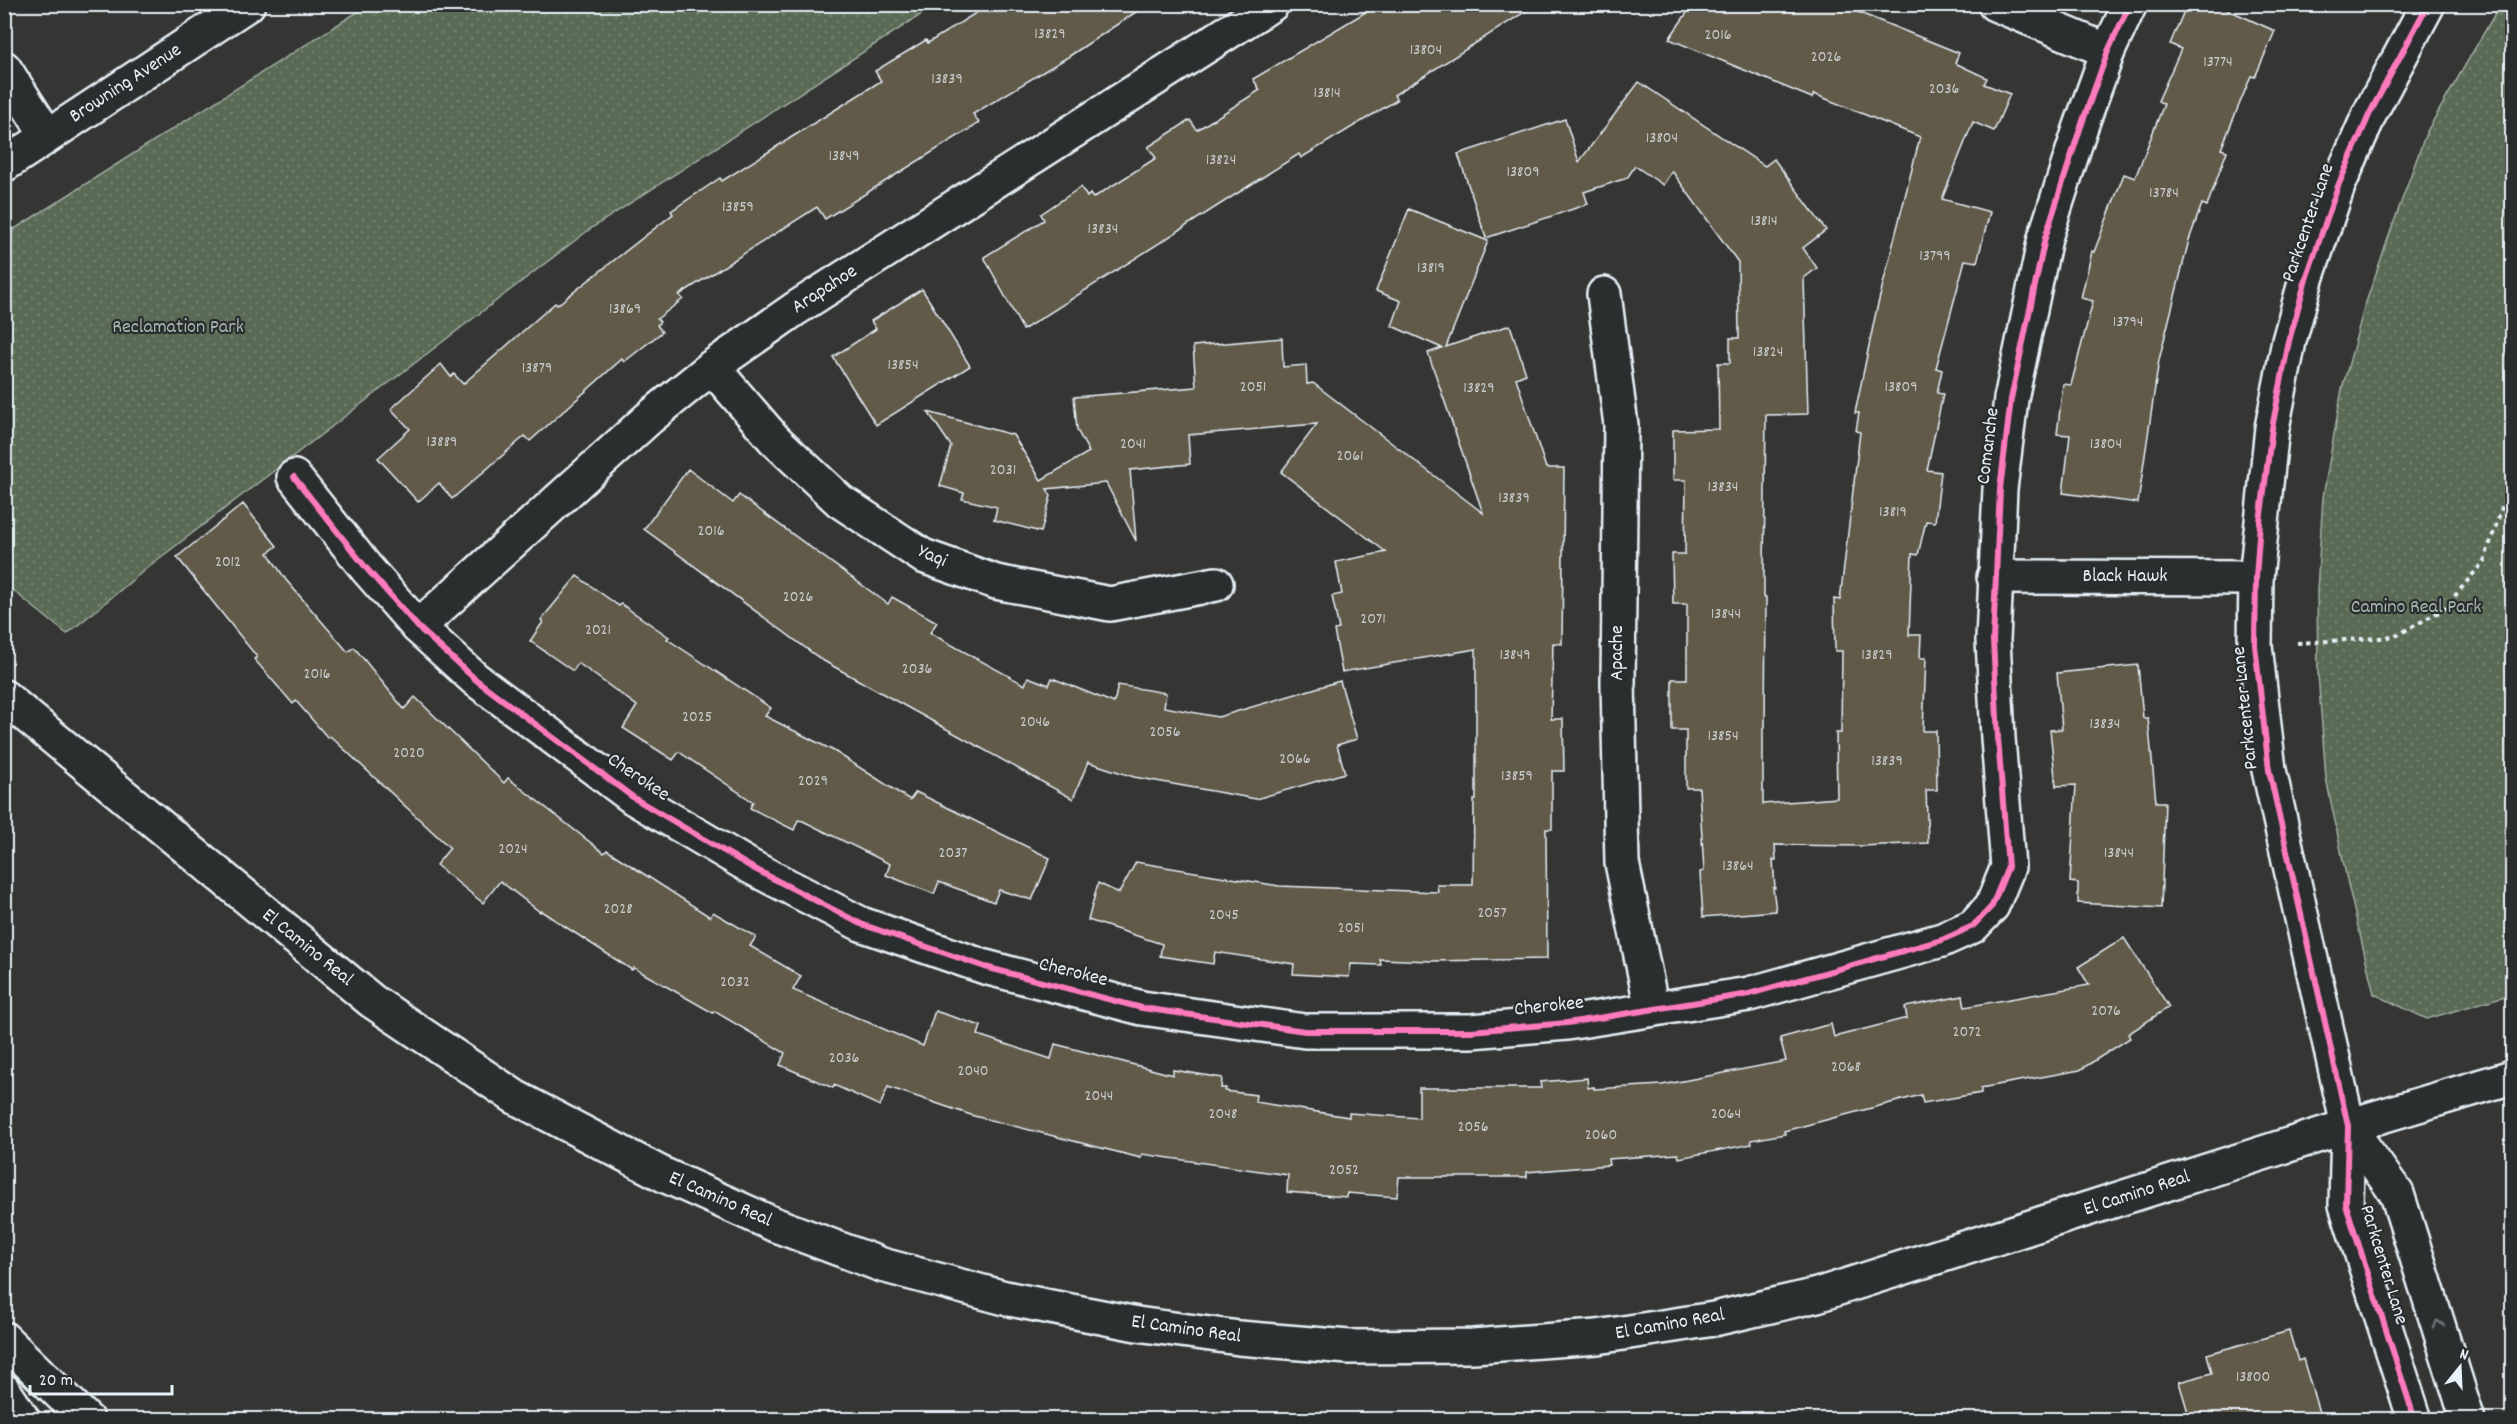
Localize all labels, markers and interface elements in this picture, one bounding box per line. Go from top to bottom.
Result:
house number: 13829 [1034,23,1066,46]
house number: 2016 [1704,24,1732,47]
street label: Browning Avenue [64,37,188,131]
house number: 13804 [1410,39,1442,62]
house number: 2026 [1811,46,1841,69]
house number: 13774 [2203,51,2233,74]
house number: 13839 [931,68,963,91]
house number: 2036 [1929,78,1959,101]
house number: 13814 [1313,82,1341,105]
house number: 13804 [1646,127,1678,150]
house number: 13849 [829,145,860,168]
house number: 13824 [1206,149,1236,172]
street label: Parkcenter Lane [2276,160,2342,286]
house number: 13809 [1506,161,1540,184]
house number: 13784 [2149,182,2179,205]
house number: 13859 [722,196,754,219]
house number: 13814 [1750,210,1778,233]
house number: 13834 [1088,218,1118,241]
house number: 13799 [1919,245,1951,268]
house number: 13819 [1417,257,1445,280]
street label: Arapahoe [787,258,863,322]
house number: 13869 [609,298,641,321]
house number: 13794 [2113,311,2143,334]
park label: Reclamation Park [112,314,244,342]
house number: 13824 [1753,341,1783,364]
house number: 13854 [887,354,919,377]
house number: 13879 [522,357,552,380]
house number: 2051 [1240,376,1266,399]
house number: 13809 [1884,376,1918,399]
house number: 13829 [1463,377,1495,400]
street label: Comanche [1970,406,2008,486]
house number: 13889 [427,431,457,454]
house number: 2041 [1120,433,1146,456]
house number: 13804 [2090,433,2122,456]
house number: 2061 [1336,445,1364,468]
house number: 2031 [990,459,1016,482]
house number: 13834 [1708,476,1738,499]
house number: 13839 [1498,487,1530,510]
house number: 13819 [1879,501,1907,524]
house number: 2016 [697,520,725,543]
street label: Yaqi [913,538,951,576]
house number: 2012 [215,551,241,574]
street label: Black Hawk [2082,563,2168,591]
house number: 2026 [783,586,813,609]
park label: Camino Real Park [2351,594,2481,622]
house number: 13844 [1711,603,1741,626]
house number: 2071 [1360,608,1386,631]
house number: 2021 [585,619,611,642]
street label: Apache [1604,625,1632,681]
house number: 13849 [1500,644,1531,667]
house number: 13829 [1861,644,1893,667]
street label: Parkcenter Lane [2226,645,2266,771]
house number: 2036 [902,658,932,681]
house number: 2016 [303,663,331,686]
house number: 2025 [682,706,712,729]
house number: 2046 [1020,711,1050,734]
house number: 13834 [2090,713,2120,736]
house number: 2056 [1150,721,1181,744]
house number: 13854 [1707,725,1739,748]
house number: 2020 [393,742,425,765]
street label: Cherokee [601,747,675,809]
house number: 2066 [1279,748,1311,771]
house number: 13839 [1871,750,1903,773]
house number: 13859 [1501,765,1533,788]
house number: 2029 [798,770,828,793]
house number: 2024 [498,838,528,861]
house number: 2037 [939,842,967,865]
house number: 13844 [2104,842,2134,865]
house number: 13864 [1722,855,1754,878]
house number: 2028 [603,898,633,921]
street label: El Camino Real [255,902,359,994]
house number: 2057 [1477,902,1507,925]
house number: 2045 [1209,904,1239,927]
house number: 2051 [1338,917,1364,940]
street label: Cherokee [1036,951,1111,995]
house number: 2032 [720,971,750,994]
street label: Cherokee [1513,989,1585,1025]
house number: 2076 [2091,1000,2121,1023]
house number: 2072 [1953,1021,1981,1044]
house number: 2036 [829,1047,859,1070]
house number: 2068 [1831,1056,1861,1079]
house number: 2040 [957,1060,989,1083]
house number: 2044 [1085,1085,1114,1108]
house number: 2048 [1209,1103,1237,1126]
house number: 2064 [1711,1103,1741,1126]
house number: 2056 [1458,1116,1489,1139]
house number: 2060 [1585,1124,1617,1147]
house number: 2052 [1329,1159,1359,1182]
street label: El Camino Real [2080,1164,2194,1224]
street label: El Camino Real [664,1165,776,1235]
street label: Parkcenter Lane [2351,1202,2415,1329]
street label: El Camino Real [1613,1302,1727,1348]
street label: El Camino Real [1129,1308,1243,1352]
one-way arrow [2433,1319,2445,1330]
north arrow [2430,1337,2490,1397]
text: N [2457,1343,2471,1367]
scale bar [30,1358,172,1396]
house number: 13800 [2236,1366,2270,1389]
text: 20 m [39,1369,73,1394]

